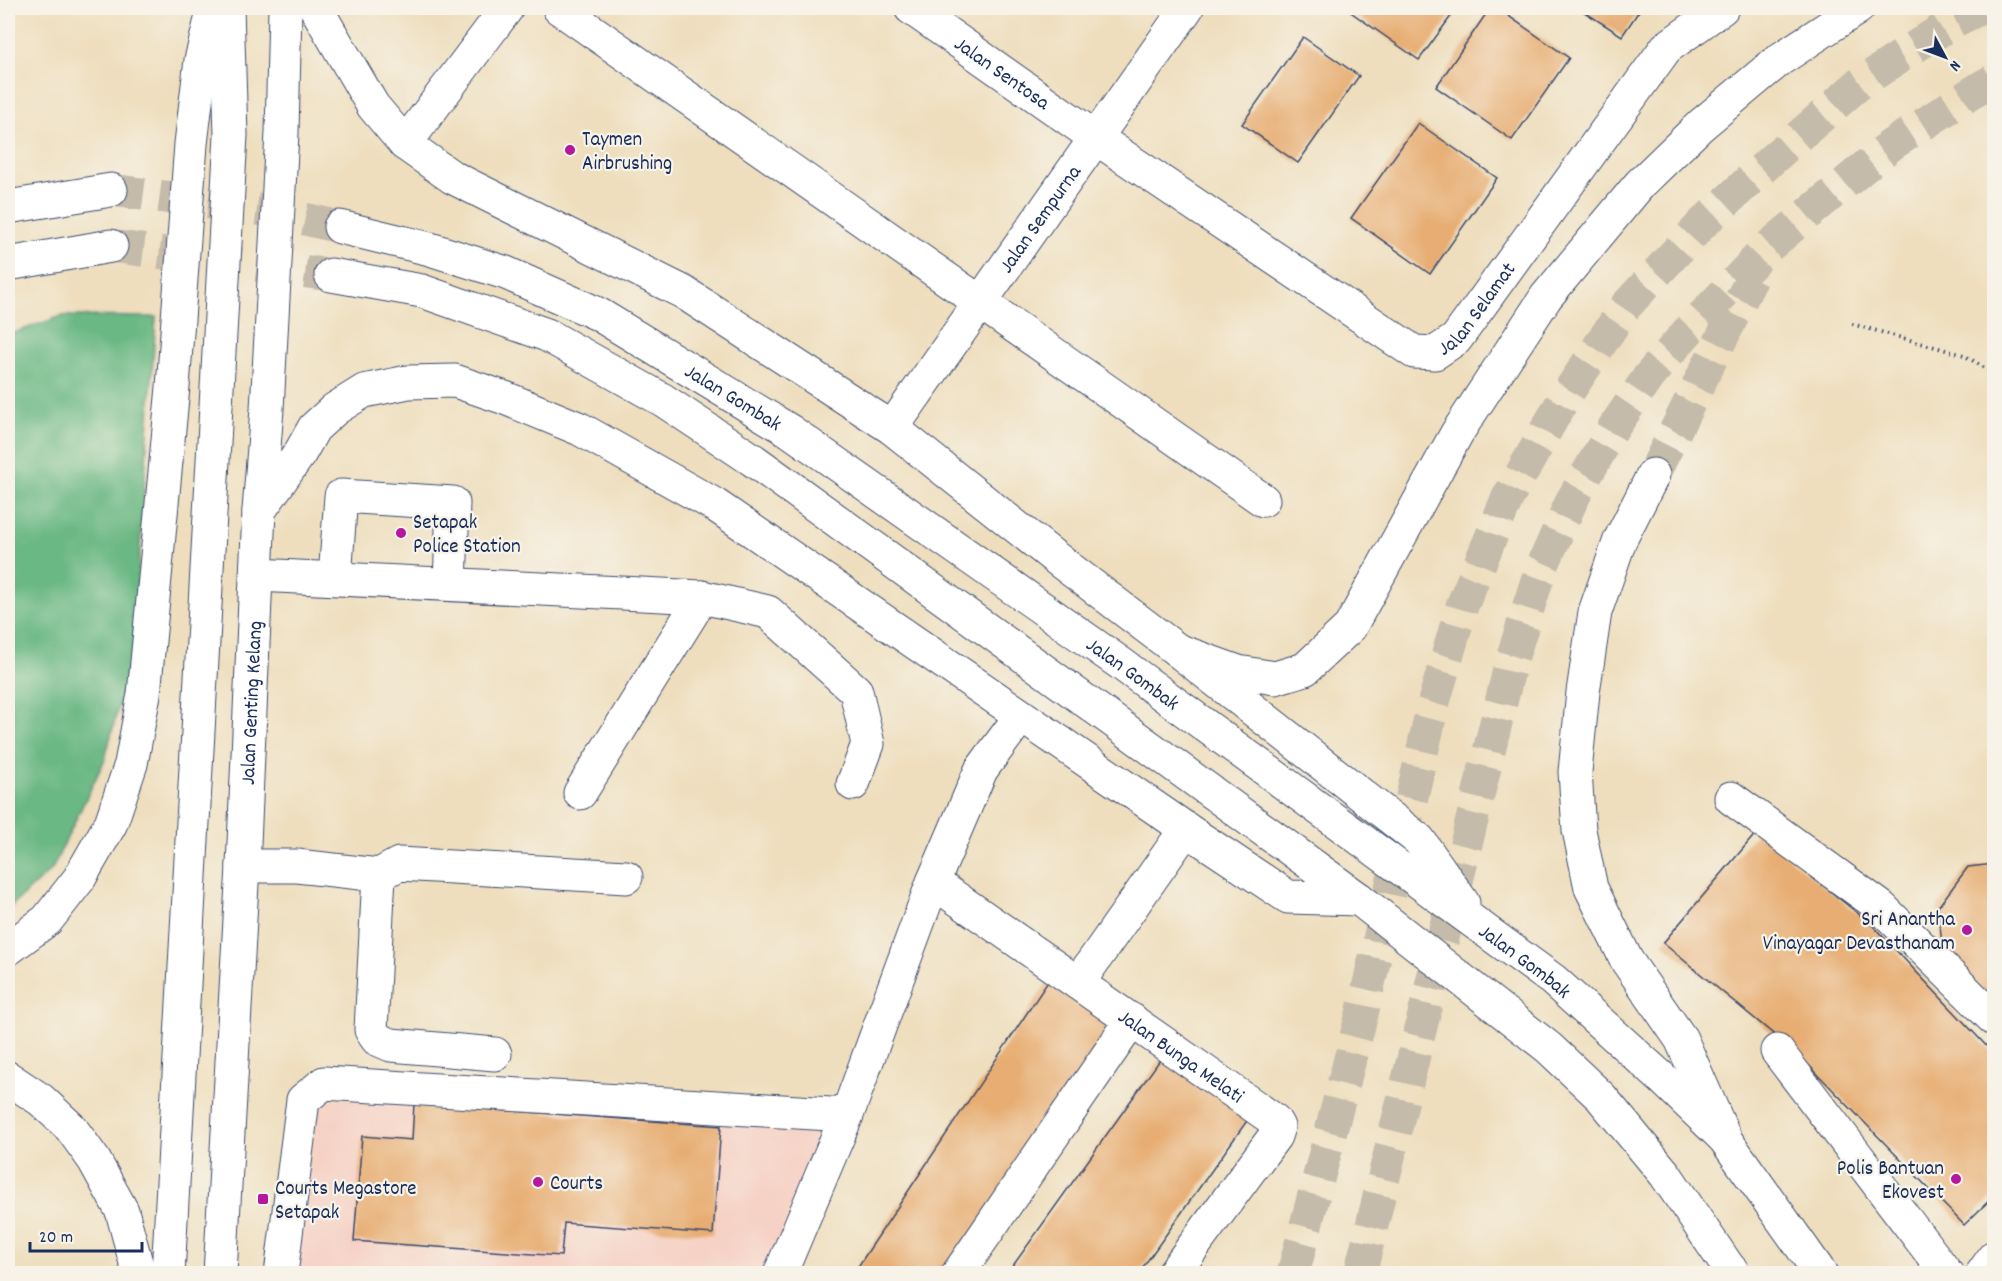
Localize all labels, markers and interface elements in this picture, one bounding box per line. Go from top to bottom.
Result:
north arrow [1915,27,1975,87]
street label: Jalan Sentosa [947,31,1056,120]
text: N [1943,55,1966,76]
place label: Taymen Airbrushing [582,126,672,180]
marker: Taymen Airbrushing [563,143,577,157]
street label: Jalan Sempurna [993,159,1091,280]
street label: Jalan Selamat [1433,257,1525,365]
street label: Jalan Gombak [678,358,786,440]
place label: Setapak Police Station [413,509,521,563]
marker: Setapak Police Station [394,526,408,540]
street label: Jalan Genting Kelang [235,620,272,786]
street label: Jalan Gombak [1079,631,1184,720]
place label: Sri Anantha Vinayagar Devasthanam [1763,906,1956,960]
street label: Jalan Gombak [1471,918,1576,1007]
marker: Sri Anantha Vinayagar Devasthanam [1960,923,1974,937]
street label: Jalan Bunga Melati [1111,1003,1249,1112]
place label: Polis Bantuan Ekovest [1837,1155,1944,1209]
place label: Courts [550,1170,603,1200]
marker: Polis Bantuan Ekovest [1949,1172,1963,1186]
place label: Courts Megastore Setapak [275,1175,417,1229]
marker: Courts [531,1175,545,1189]
marker: Courts Megastore Setapak [256,1192,270,1206]
scale bar [30,1215,142,1253]
text: 20 m [39,1226,73,1251]

